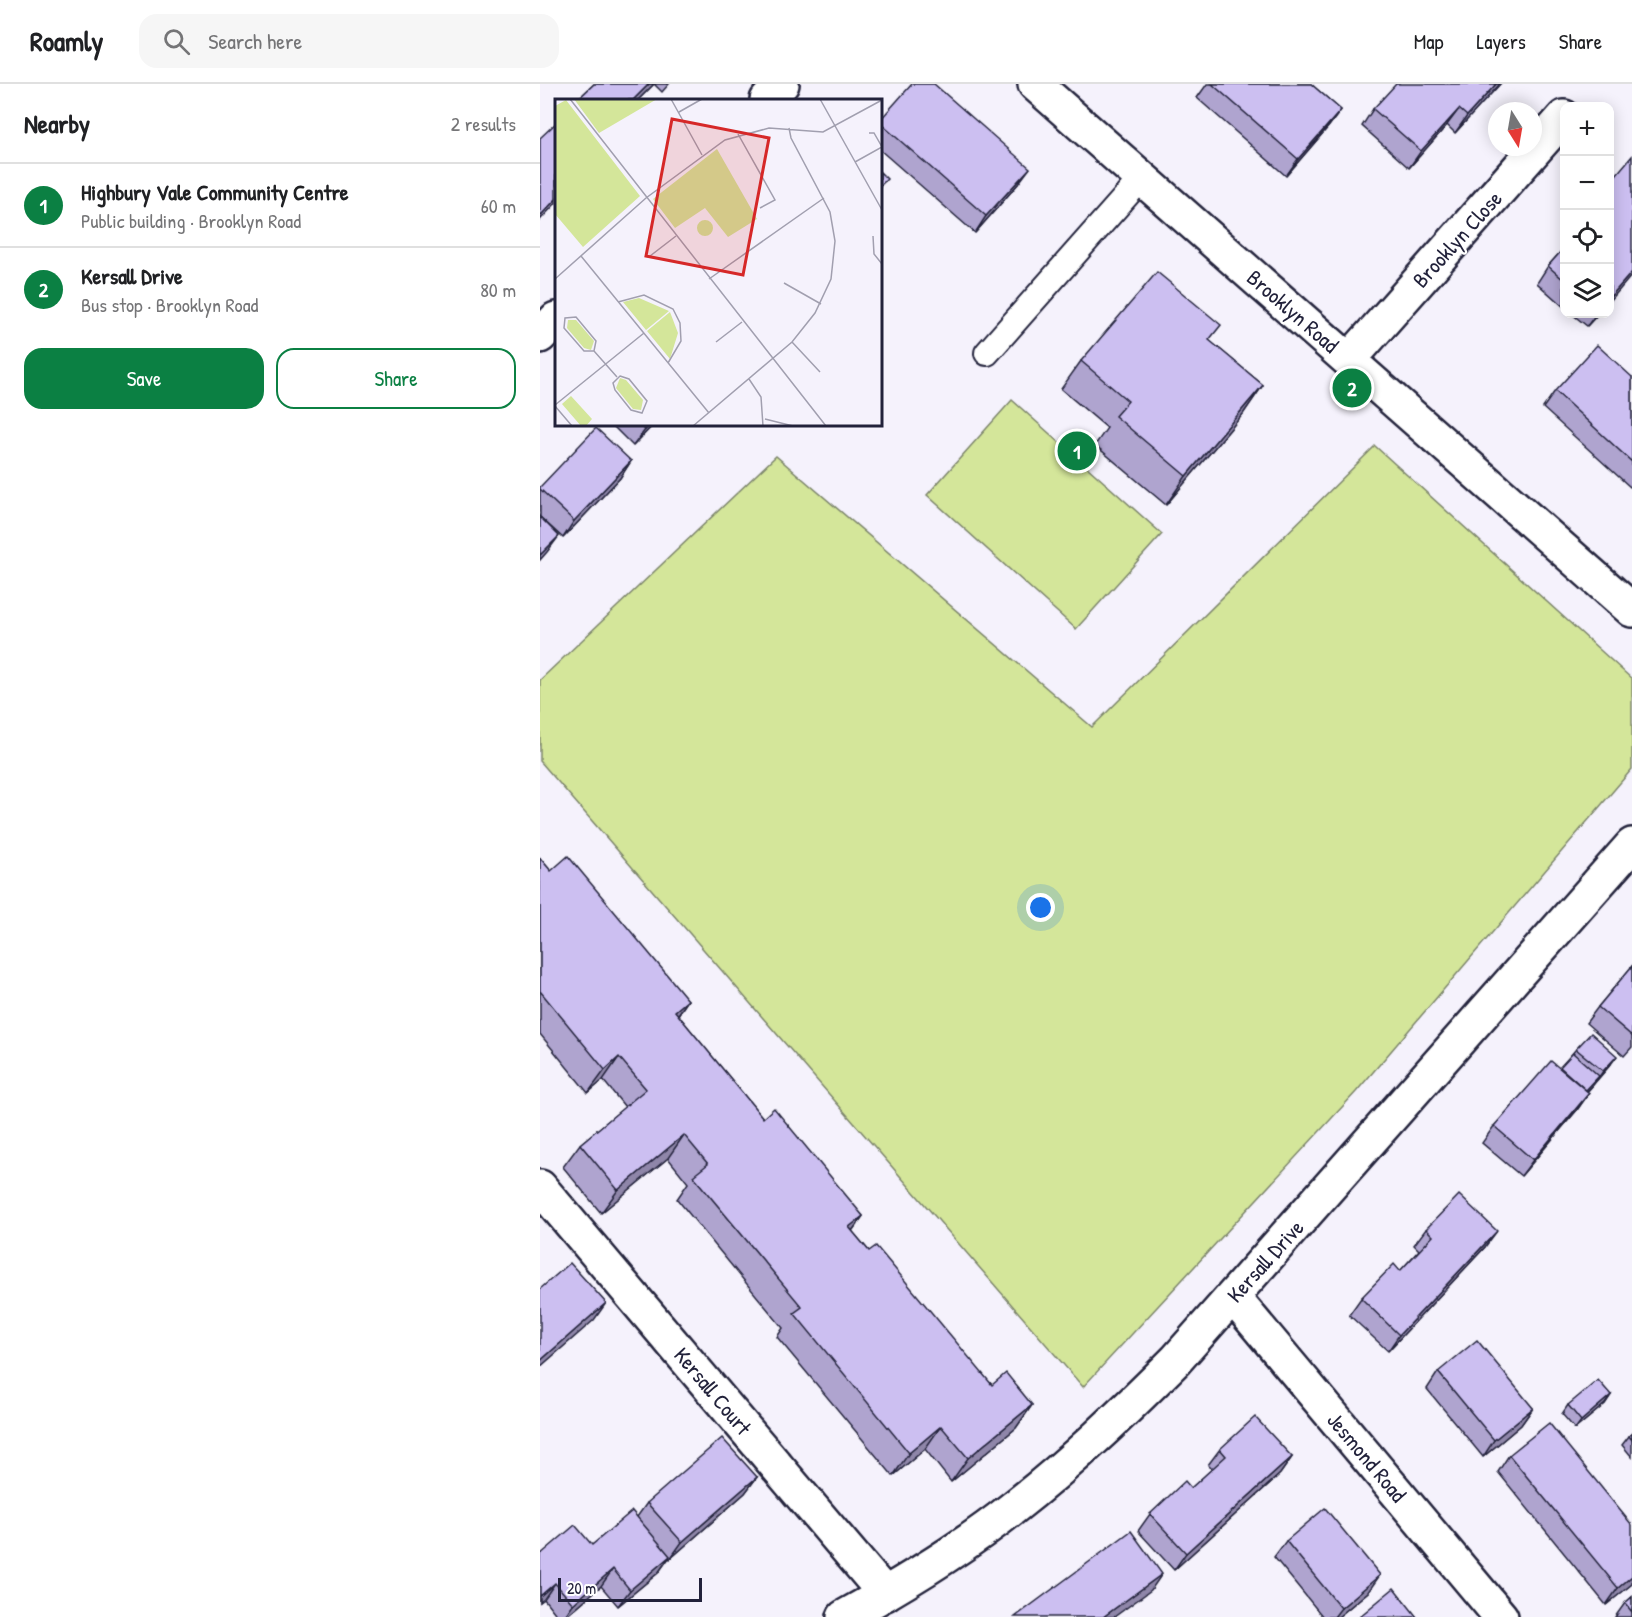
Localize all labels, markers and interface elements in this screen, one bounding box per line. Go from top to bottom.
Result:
search box [139,14,559,68]
text: Roamly [30,22,103,60]
icon: search [160,25,193,58]
text: Search here [208,26,302,56]
text: Map [1414,27,1443,56]
text: Layers [1476,27,1526,56]
text: Share [1559,27,1602,56]
inset map [555,99,882,426]
north arrow [1488,102,1542,156]
map controls [1560,102,1614,318]
button: + [1560,102,1614,156]
text: Nearby [24,106,90,141]
text: 2 results [451,110,516,137]
button: − [1560,156,1614,210]
text: Highbury Vale Community Centre [81,177,349,207]
street label: Brooklyn Close [1405,184,1509,294]
text: 1 [40,192,47,219]
text: 60 m [481,192,516,219]
text: Public building · Brooklyn Road [81,207,301,234]
button: locate [1560,210,1614,264]
text: Kersall Drive [81,261,183,291]
street label: Brooklyn Road [1241,263,1346,360]
button: layers [1560,264,1614,318]
text: 2 [39,276,48,303]
text: 80 m [480,276,516,303]
text: Bus stop · Brooklyn Road [81,291,258,318]
button: Save [24,348,264,409]
button: Share [276,348,516,409]
pin: 2 [1332,366,1372,410]
pin: 1 [1058,428,1096,473]
your location [1026,893,1055,922]
street label: Kersall Drive [1220,1213,1310,1309]
street label: Kersall Court [667,1341,759,1442]
street label: Jesmond Road [1321,1406,1414,1509]
scale bar [558,1575,702,1602]
text: 20 m [567,1577,596,1599]

